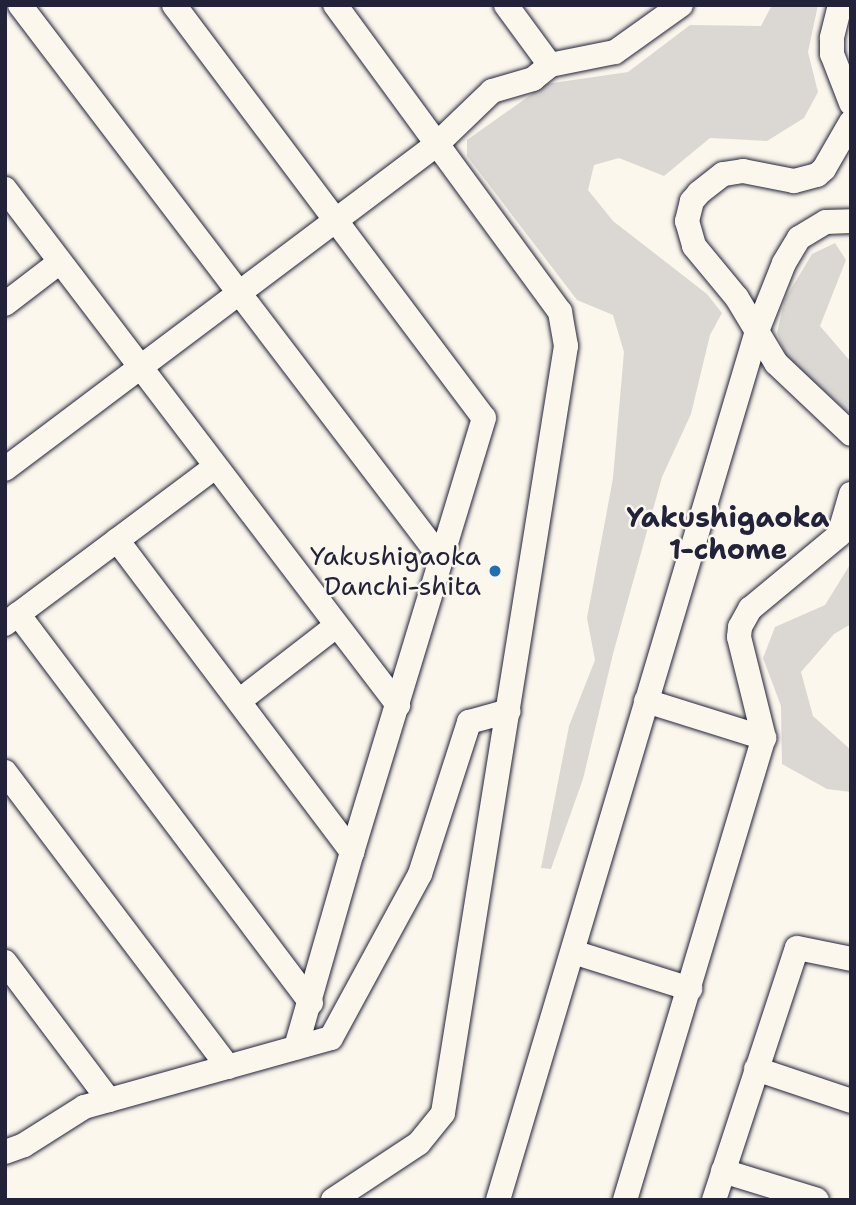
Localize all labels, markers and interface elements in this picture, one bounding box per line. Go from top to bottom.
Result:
district label: Yakushigaoka 1-chome [627,500,829,566]
place label: Yakushigaoka Danchi-shita [310,540,481,602]
marker: Yakushigaoka Danchi-shita [487,563,503,579]

